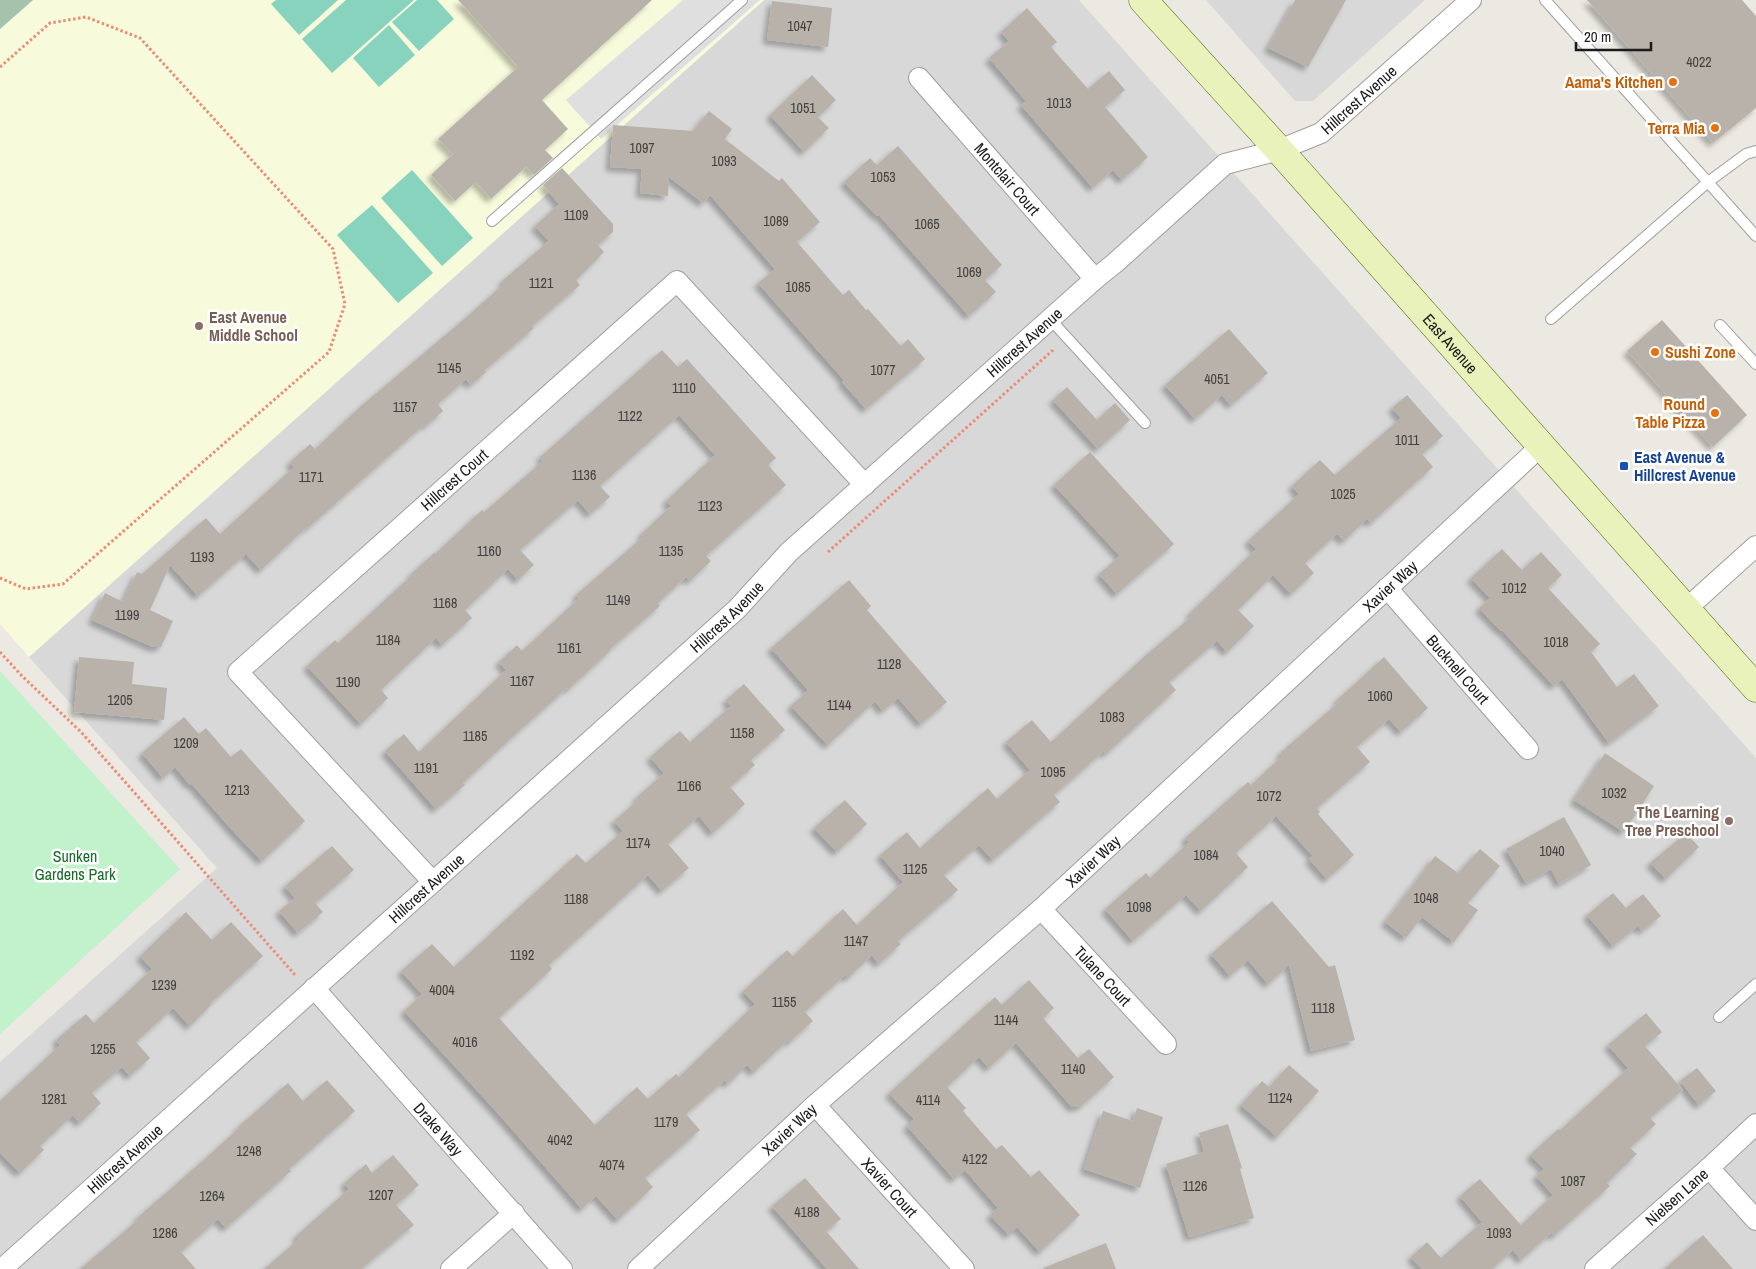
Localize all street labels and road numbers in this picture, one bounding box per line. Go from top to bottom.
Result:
street label: Hillcrest Avenue [1316,60,1401,139]
street label: Montclair Court [969,138,1045,220]
street label: Hillcrest Avenue [981,303,1067,382]
street label: East Avenue [1418,309,1483,378]
street label: Hillcrest Court [416,443,493,515]
street label: Xavier Way [1358,555,1422,617]
street label: Hillcrest Avenue [685,576,768,657]
street label: Bucknell Court [1422,630,1495,709]
street label: Xavier Way [1061,830,1125,892]
street label: Hillcrest Avenue [384,848,469,928]
street label: Tulane Court [1069,941,1137,1011]
street label: Drake Way [409,1098,468,1161]
street label: Xavier Way [757,1098,822,1160]
street label: Hillcrest Avenue [82,1119,167,1199]
street label: Xavier Court [857,1153,923,1222]
street label: Nielsen Lane [1640,1163,1713,1231]

